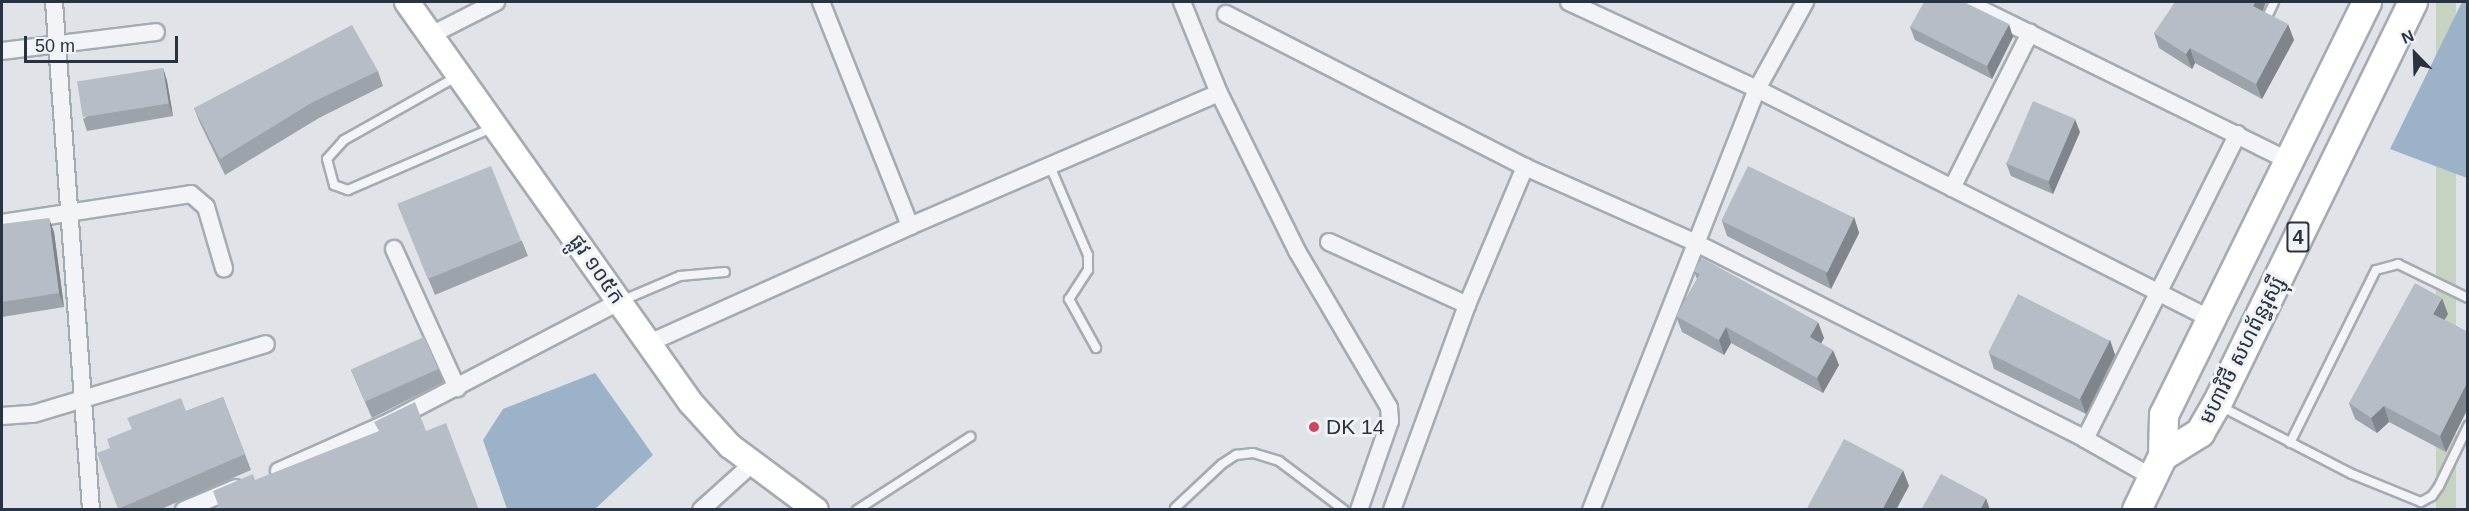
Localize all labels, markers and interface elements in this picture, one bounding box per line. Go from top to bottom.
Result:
scale bar [27,24,182,62]
north arrow [2385,24,2445,84]
text: N [2399,27,2416,47]
text: 50 m [35,36,75,56]
road number: 4 [2286,220,2310,254]
street label: ផ្លូវ ១០៥ក [564,229,630,309]
street label: មហាវិថី សហព័ន្ធរុស្ស៊ី [2194,272,2290,428]
place label: DK 14 [1326,414,1384,440]
marker: DK 14 [1307,420,1321,434]

